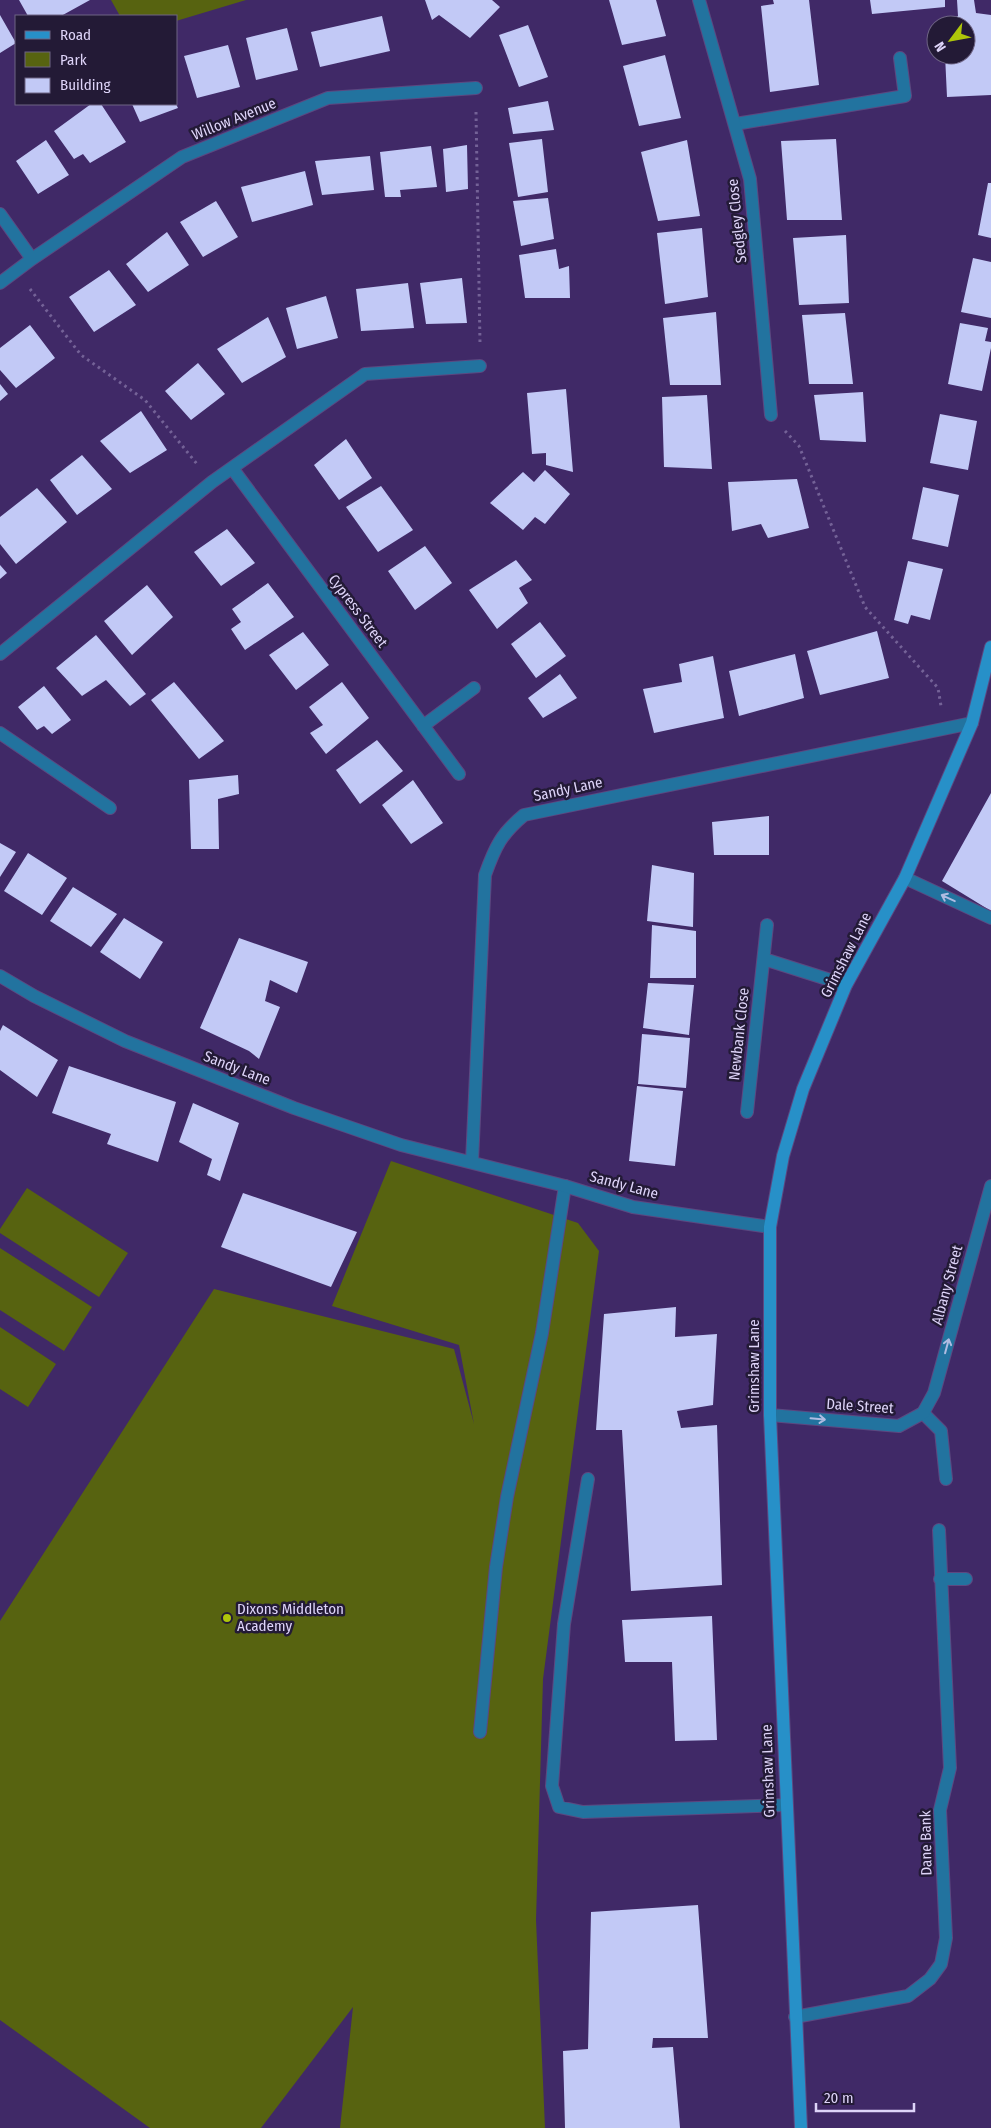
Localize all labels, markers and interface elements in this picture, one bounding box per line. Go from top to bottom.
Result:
legend [15,15,178,105]
north arrow [926,15,976,65]
text: Road [60,26,91,44]
text: N [931,39,950,55]
text: Park [60,51,87,69]
text: Building [60,76,111,94]
street label: Willow Avenue [189,94,279,144]
street label: Sedgley Close [724,178,750,264]
street label: Cypress Street [325,571,391,651]
street label: Sandy Lane [532,773,604,805]
one-way arrow [941,893,956,902]
street label: Grimshaw Lane [817,909,875,1001]
street label: Newbank Close [725,987,753,1081]
street label: Sandy Lane [201,1047,273,1089]
street label: Sandy Lane [588,1167,660,1203]
street label: Albany Street [928,1243,966,1327]
street label: Grimshaw Lane [745,1319,763,1413]
one-way arrow [943,1339,953,1355]
street label: Dale Street [826,1395,894,1417]
one-way arrow [810,1414,826,1424]
place label: Dixons Middleton Academy [237,1600,344,1635]
marker: Dixons Middleton Academy [221,1612,233,1624]
street label: Grimshaw Lane [757,1724,779,1818]
street label: Dane Bank [916,1810,936,1876]
scale bar [816,2080,914,2112]
text: 20 m [824,2089,854,2107]

